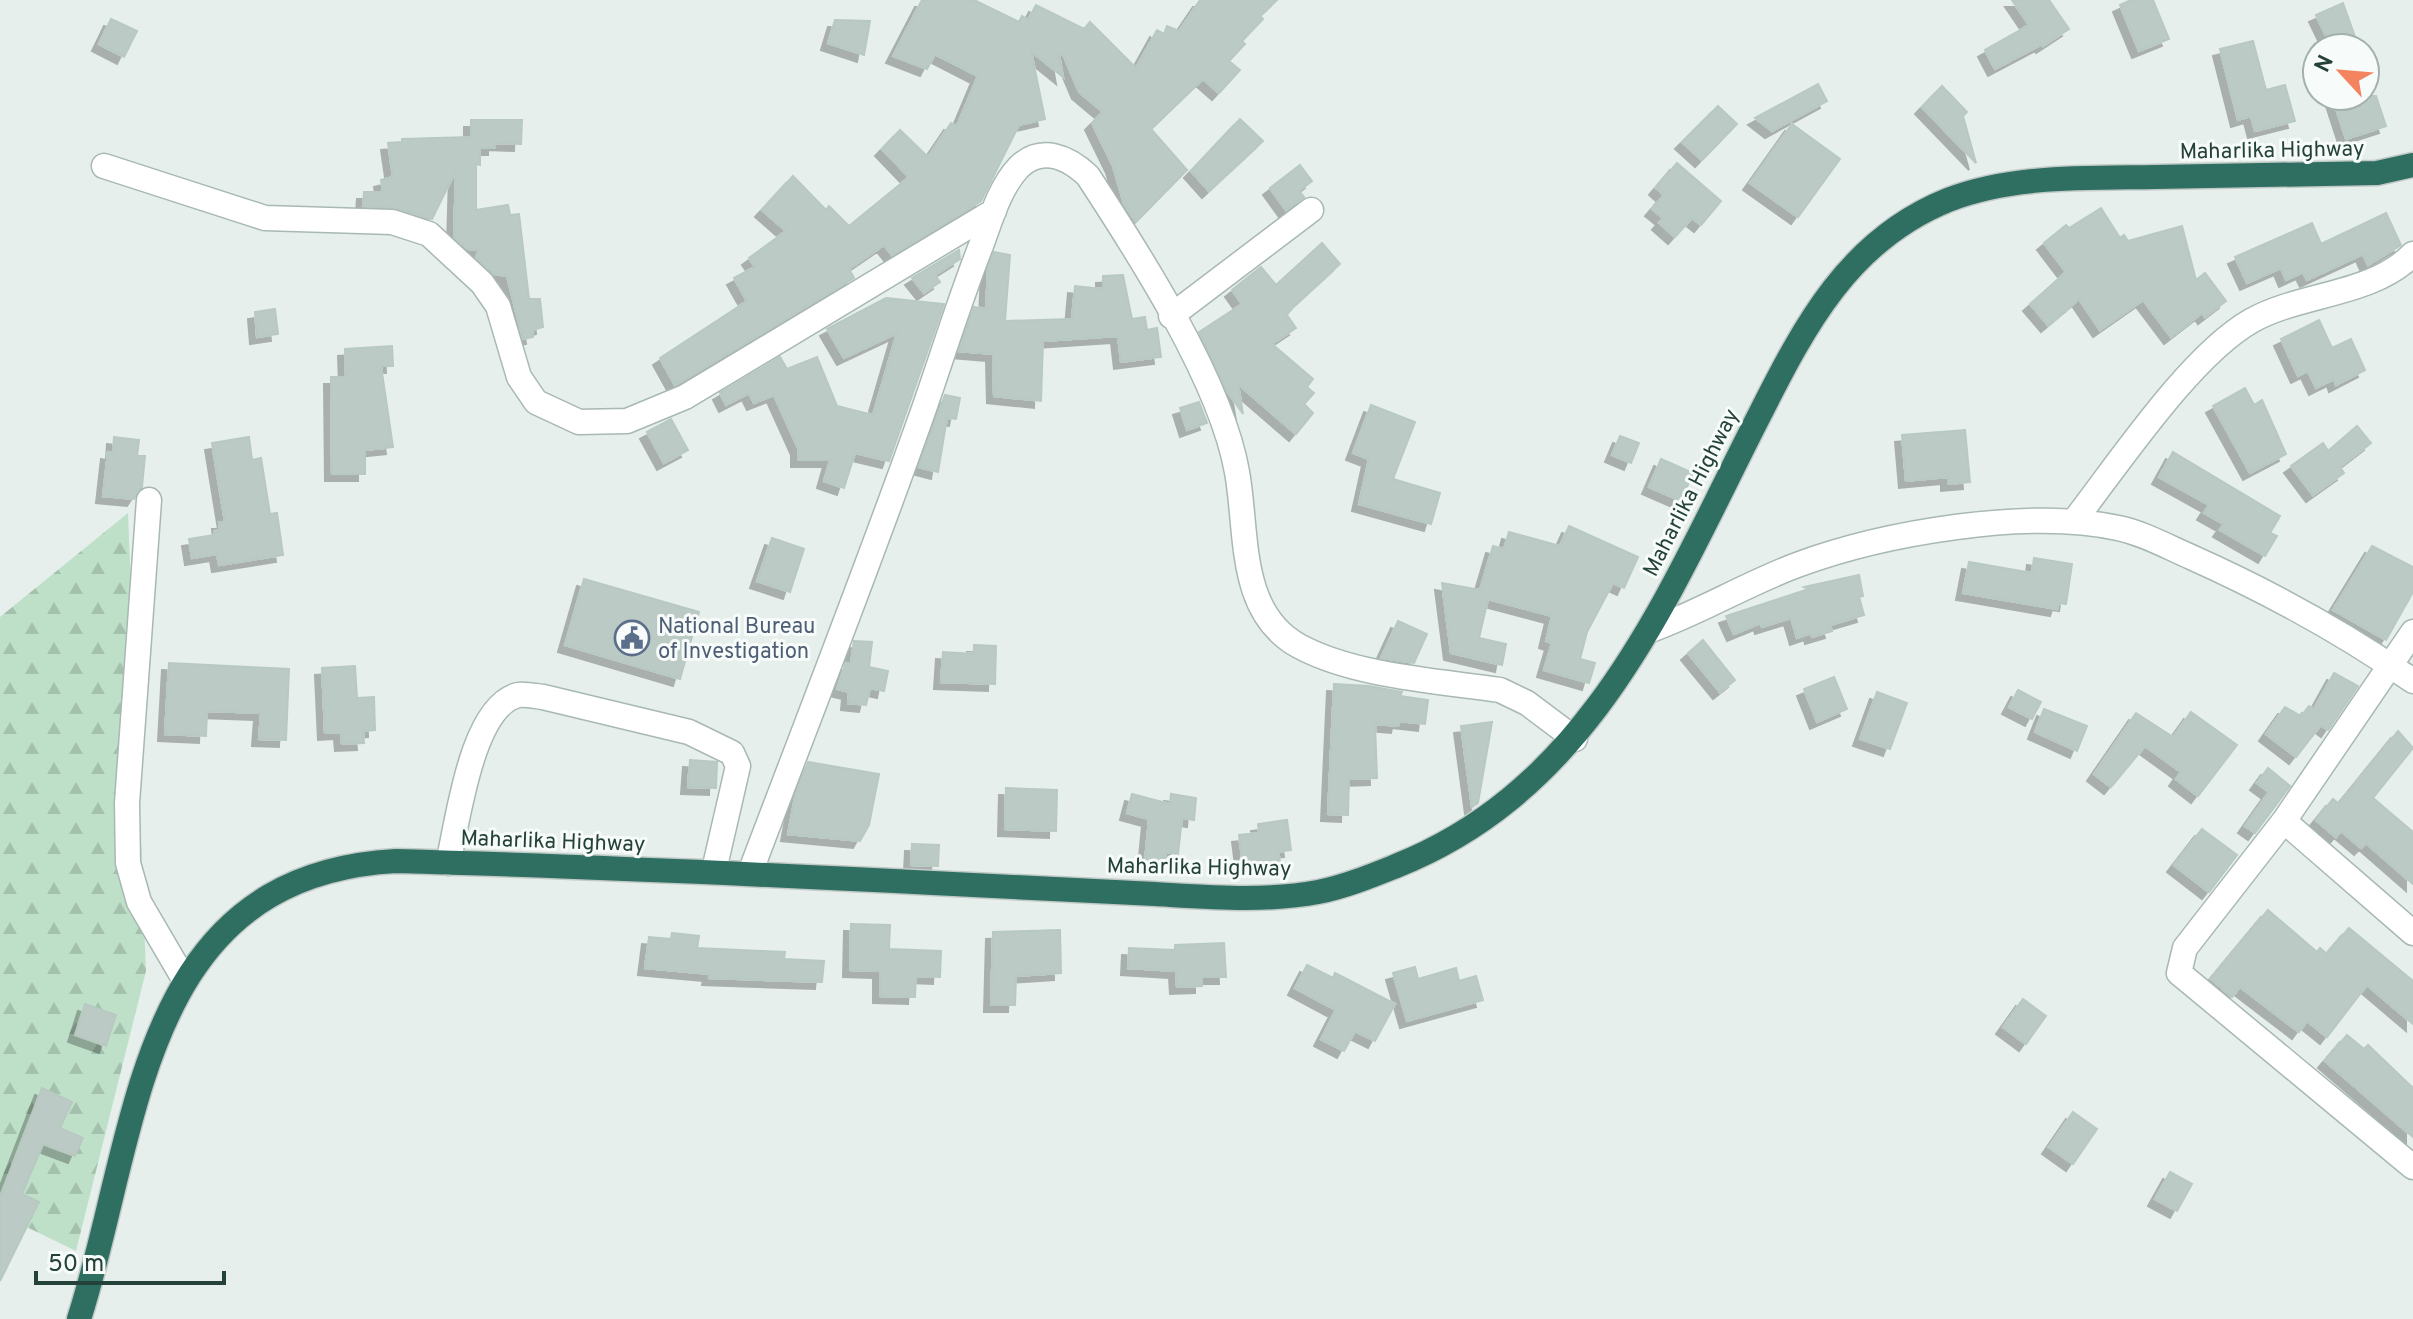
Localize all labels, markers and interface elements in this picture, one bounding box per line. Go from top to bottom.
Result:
north arrow [2301,32,2381,112]
text: N [2310,51,2341,77]
street label: Maharlika Highway [2179,136,2365,167]
street label: Maharlika Highway [1638,405,1746,582]
place label: National Bureau of Investigation [658,614,815,666]
public building icon: National Bureau of Investigation [613,619,651,657]
street label: Maharlika Highway [460,826,646,859]
street label: Maharlika Highway [1106,853,1292,884]
scale bar [36,1235,224,1285]
text: 50 m [48,1250,104,1280]

